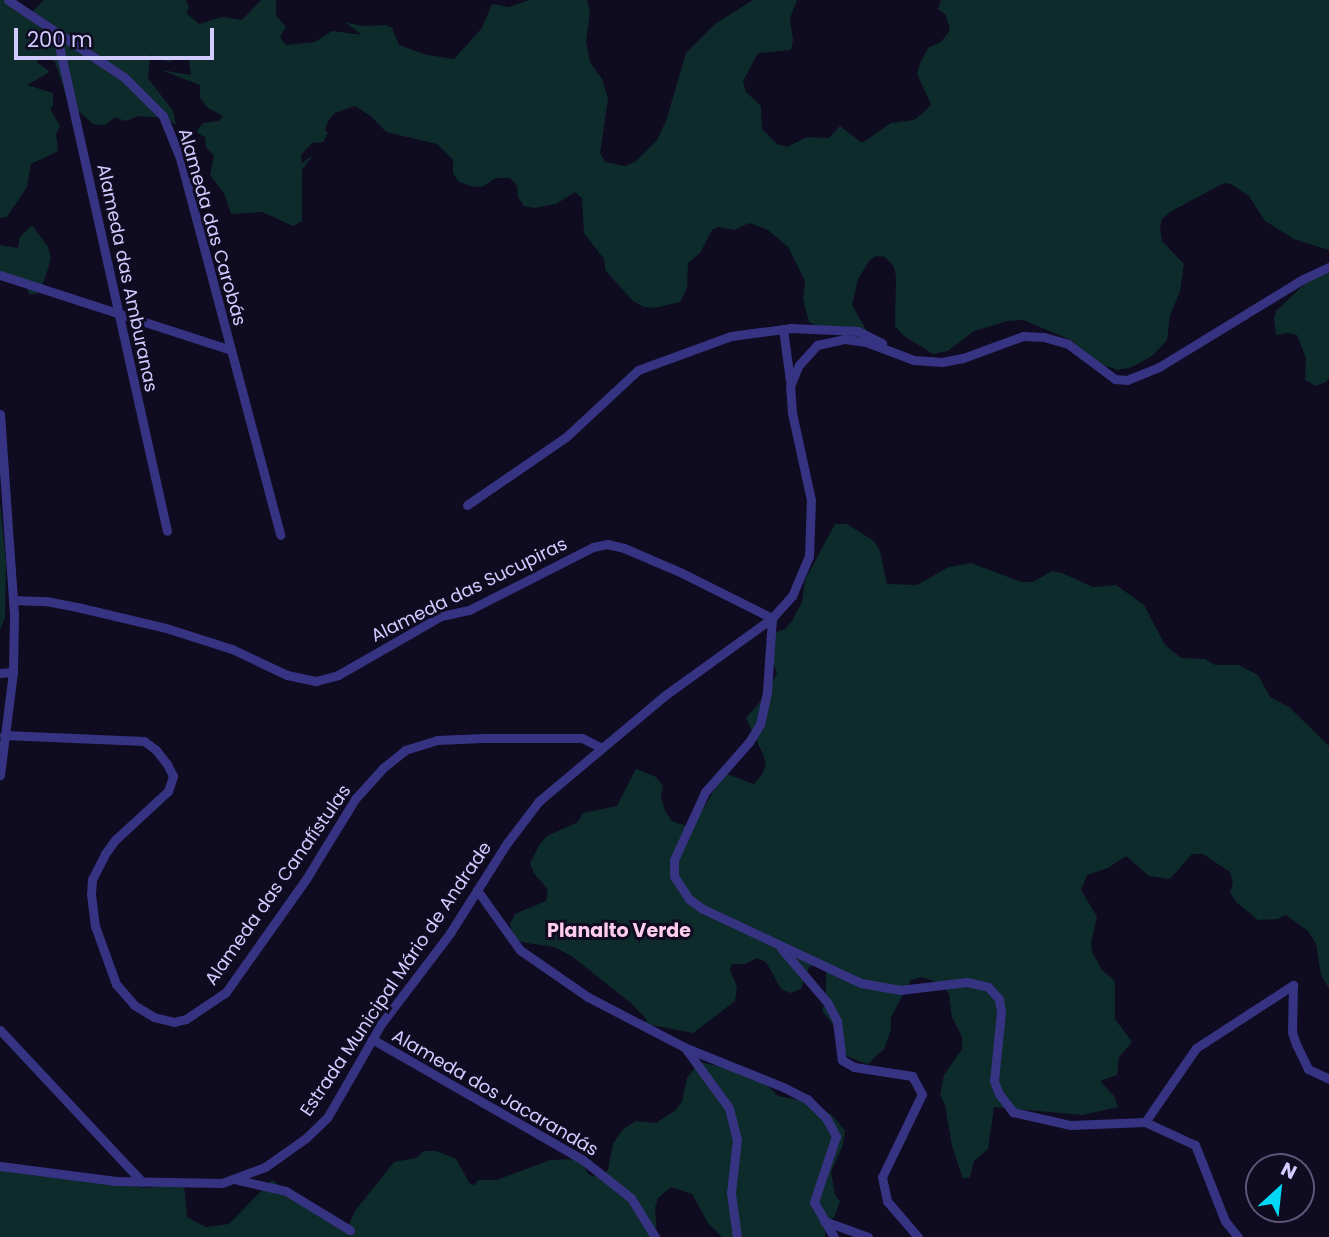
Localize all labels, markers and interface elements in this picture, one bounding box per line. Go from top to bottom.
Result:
scale bar [18,14,217,58]
text: 200 m [27,25,93,54]
street label: Alameda das Carobás [173,126,251,328]
street label: Alameda das Amburanas [92,162,162,394]
street label: Alameda das Sucupiras [367,533,571,647]
street label: Alameda das Canafístulas [200,781,356,989]
street label: Estrada Municipal Mário de Andrade [296,838,496,1120]
district label: Planalto Verde [547,920,691,942]
street label: Alameda dos Jacarandás [388,1025,602,1161]
north arrow [1245,1153,1315,1223]
text: N [1276,1155,1301,1186]

